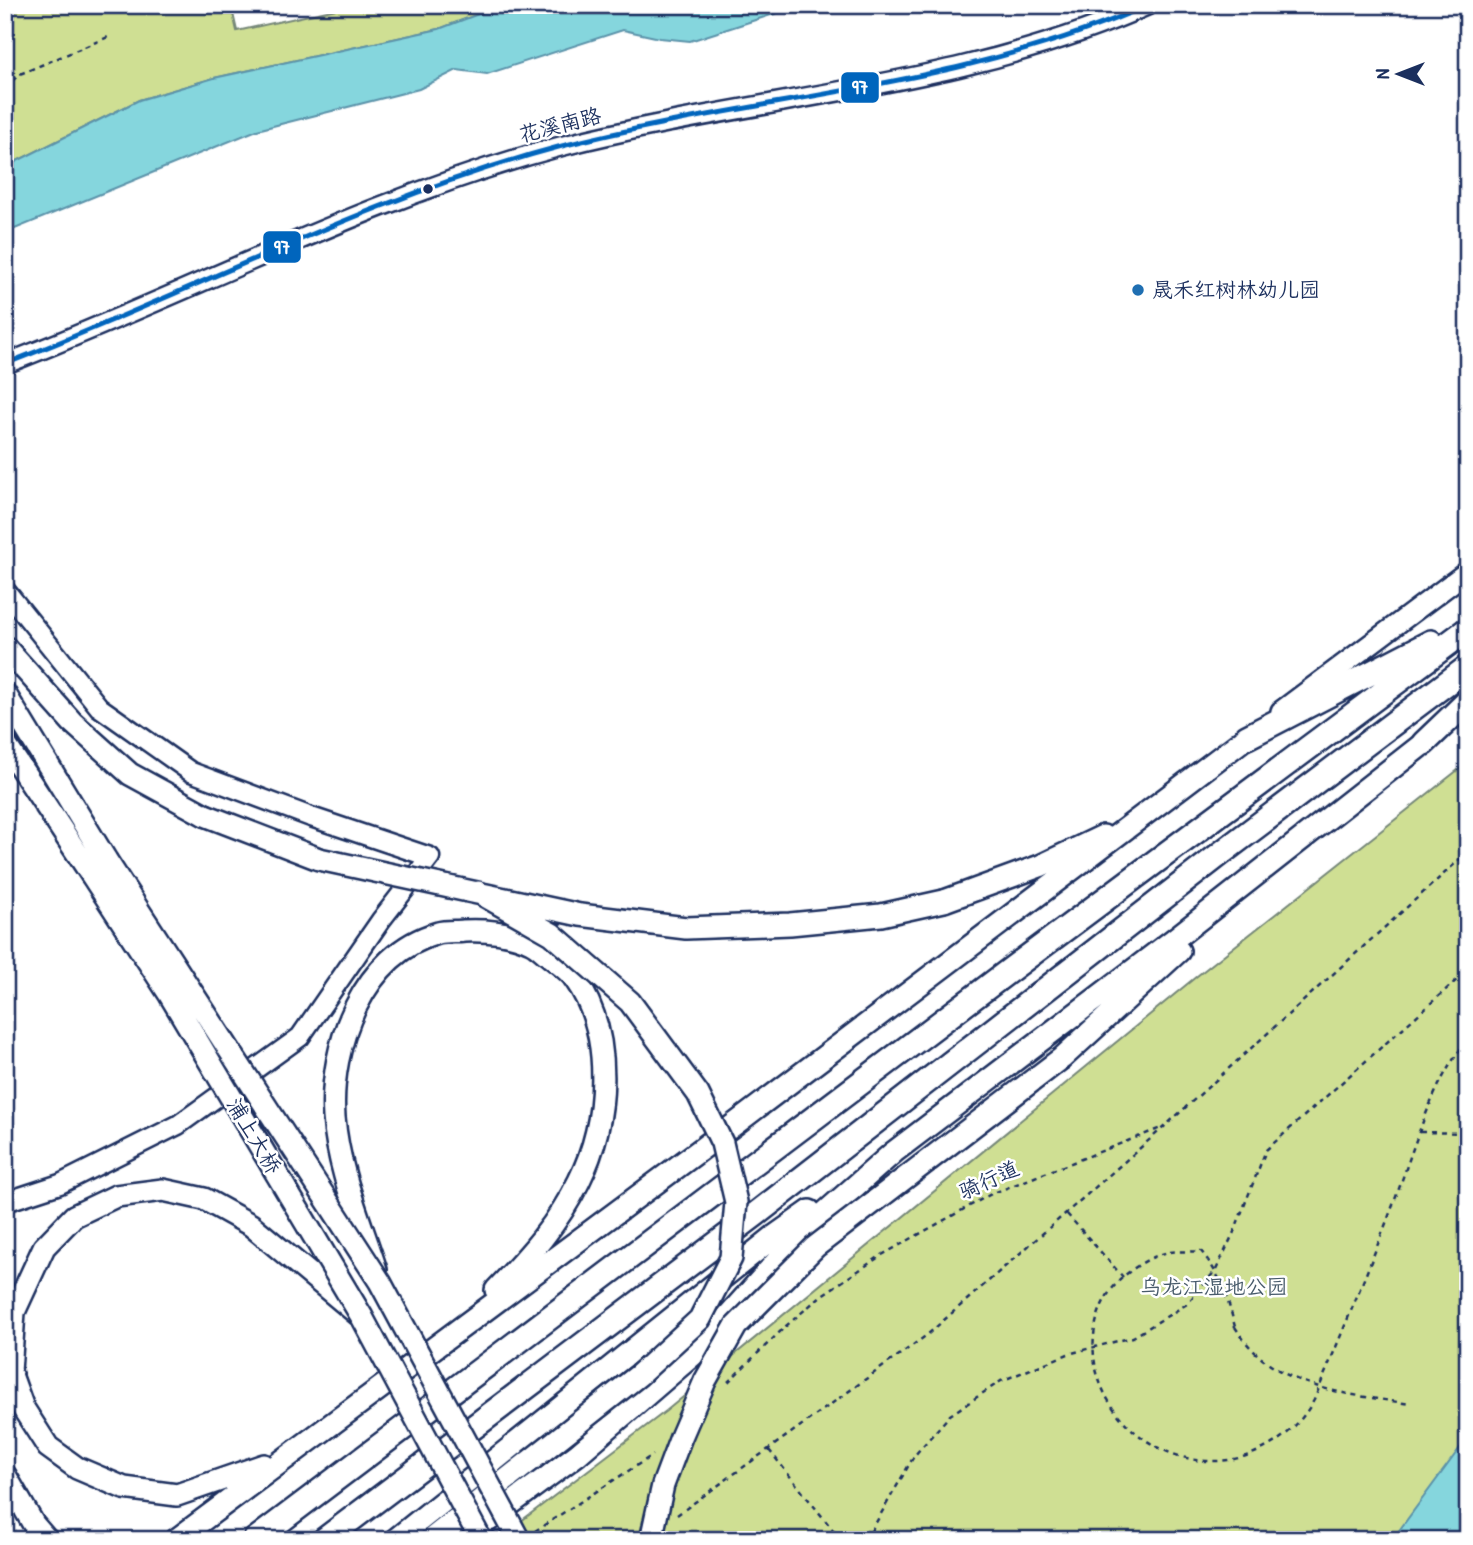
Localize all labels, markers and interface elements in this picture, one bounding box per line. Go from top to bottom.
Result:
north arrow [1364,38,1434,108]
text: N [1369,69,1395,79]
line badge: 97 [840,71,880,104]
text: 97 [852,74,868,100]
street label: 花溪南路 [516,100,604,149]
unlabelled marker [421,182,435,196]
line badge: 97 [262,230,302,264]
text: 97 [274,234,290,260]
place label: 晟禾红树林幼儿园 [1152,275,1320,304]
marker: 晟禾红树林幼儿园 [1130,282,1146,298]
street label: 浦上大桥 [220,1092,288,1179]
street label: 骑行道 [954,1153,1023,1206]
park label: 乌龙江湿地公园 [1141,1272,1288,1301]

